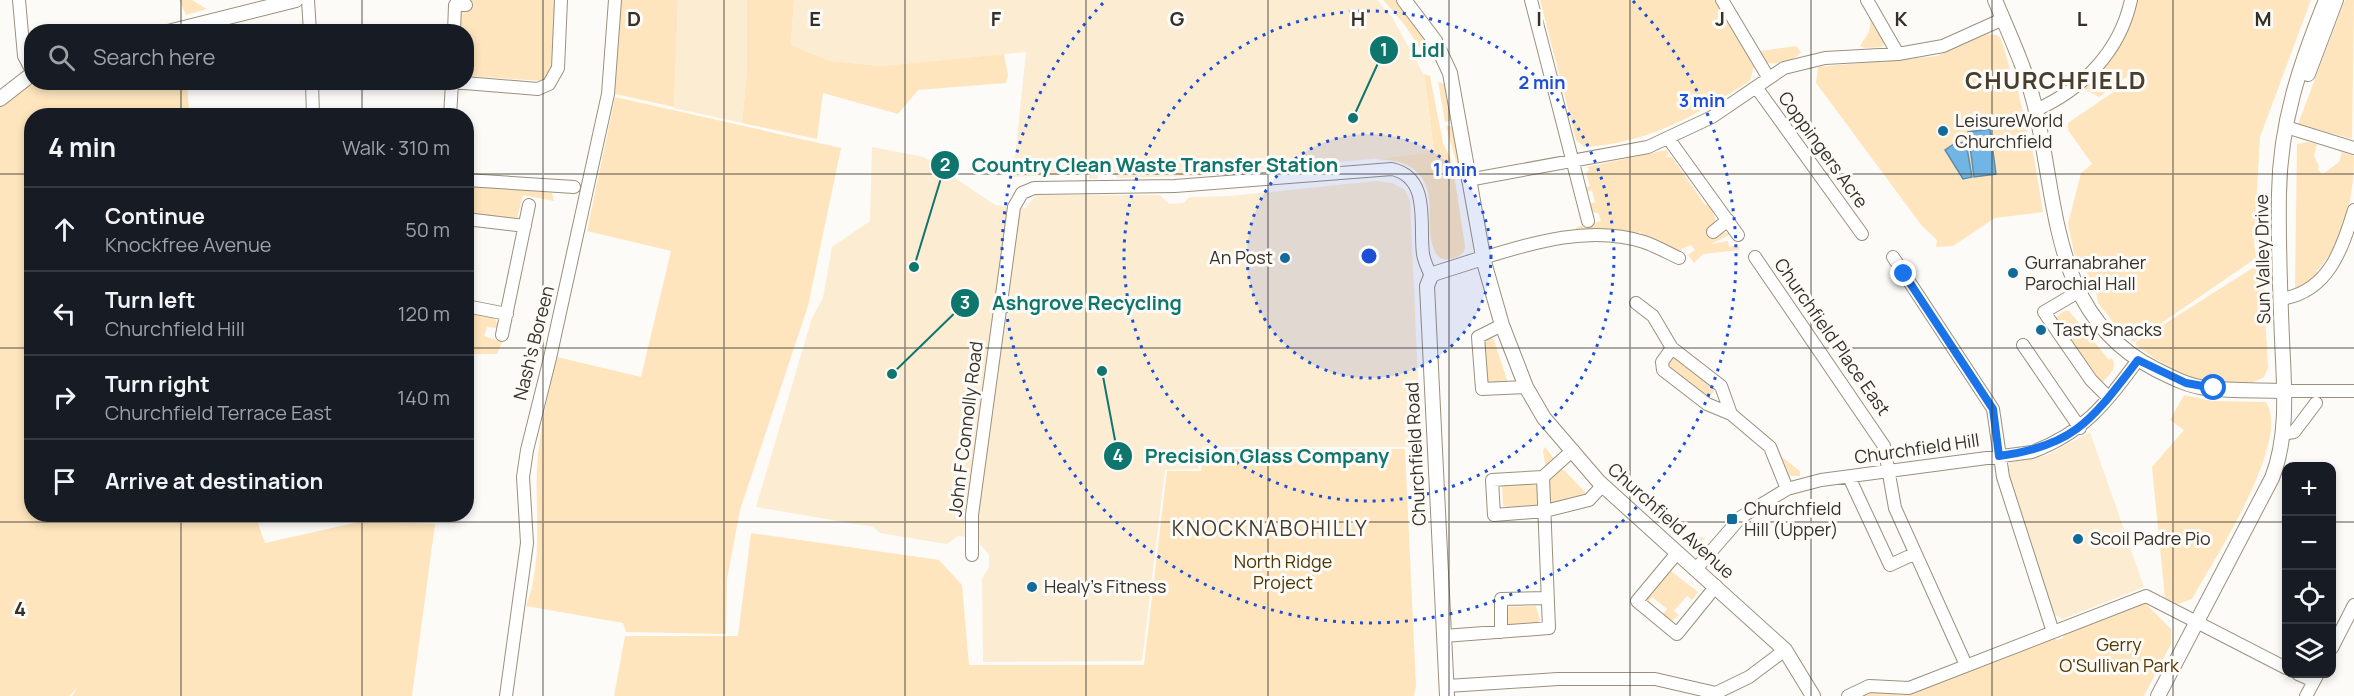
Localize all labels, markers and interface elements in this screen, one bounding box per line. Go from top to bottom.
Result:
text: D [627,5,641,32]
text: E [809,5,821,32]
text: F [991,5,1002,32]
text: G [1170,5,1185,32]
text: H [1351,5,1365,32]
text: I [1536,5,1542,32]
text: J [1715,5,1725,32]
text: K [1895,5,1908,32]
text: L [2077,5,2088,32]
text: M [2254,5,2272,32]
search box [24,24,474,90]
callout: Lidl [1369,31,1457,69]
text: Lidl [1411,36,1445,63]
text: 1 [1380,37,1388,61]
icon: search [45,41,78,74]
text: Search here [93,42,215,72]
district label: CHURCHFIELD [1965,63,2147,96]
text: 2 min [1519,70,1565,94]
street label: Coppingers Acre [1773,86,1874,212]
text: 3 min [1679,88,1725,112]
place label: LeisureWorld Churchfield [1955,108,2063,153]
marker: LeisureWorld Churchfield [1936,124,1950,138]
text: 4 min [48,129,116,165]
text: Walk · 310 m [342,134,450,161]
callout: Country Clean Waste Transfer Station [930,146,1350,184]
text: Country Clean Waste Transfer Station [972,151,1338,178]
text: 2 [940,152,950,176]
text: 1 min [1433,157,1477,181]
street label: Sun Valley Drive [2249,194,2275,324]
text: Continue [105,201,205,231]
icon: ahead [48,213,81,246]
text: 50 m [405,216,450,243]
text: Knockfree Avenue [105,231,271,258]
place label: An Post [1209,245,1273,269]
centre of rings [1359,246,1379,266]
place label: Gurranabraher Parochial Hall [2025,250,2147,295]
marker: An Post [1278,251,1292,265]
street label: Churchfield Place East [1769,253,1896,420]
route end [1890,260,1916,286]
marker: Gurranabraher Parochial Hall [2006,266,2020,280]
street label: Nash's Boreen [507,283,559,402]
callout: Ashgrove Recycling [950,284,1194,322]
text: Turn left [105,285,195,315]
text: Ashgrove Recycling [992,289,1182,316]
text: 3 [960,290,970,314]
icon: left [48,297,81,330]
text: 120 m [398,300,450,327]
text: Churchfield Hill [105,315,245,342]
place label: Tasty Snacks [2053,317,2162,341]
marker: Tasty Snacks [2034,323,2048,337]
street label: John F Connolly Road [942,340,988,518]
text: Turn right [105,369,210,399]
route start [2200,374,2226,400]
icon: right [48,381,81,414]
street label: Churchfield Road [1399,382,1431,526]
text: 140 m [397,384,450,411]
text: Churchfield Terrace East [105,399,332,426]
street label: Churchfield Hill [1853,427,1981,469]
callout: Precision Glass Company [1103,437,1401,475]
text: Precision Glass Company [1145,442,1390,469]
text: 4 [1113,443,1124,467]
street label: Churchfield Avenue [1603,457,1740,584]
map controls [2282,462,2336,678]
button: + [2282,462,2336,516]
icon: arrive [48,465,81,498]
text: Arrive at destination [105,466,323,496]
place label: Churchfield Hill (Upper) [1744,496,1841,541]
marker: Churchfield Hill (Upper) [1725,512,1739,526]
district label: KNOCKNABOHILLY [1172,514,1368,542]
button: − [2282,516,2336,570]
place label: Scoil Padre Pio [2090,526,2211,550]
marker: Scoil Padre Pio [2071,532,2085,546]
park label: North Ridge Project [1234,549,1332,594]
button: locate [2282,570,2336,624]
place label: Healy’s Fitness [1044,574,1167,598]
marker: Healy’s Fitness [1025,580,1039,594]
text: 4 [14,595,26,622]
button: layers [2282,624,2336,678]
park label: Gerry O'Sullivan Park [2059,632,2180,677]

